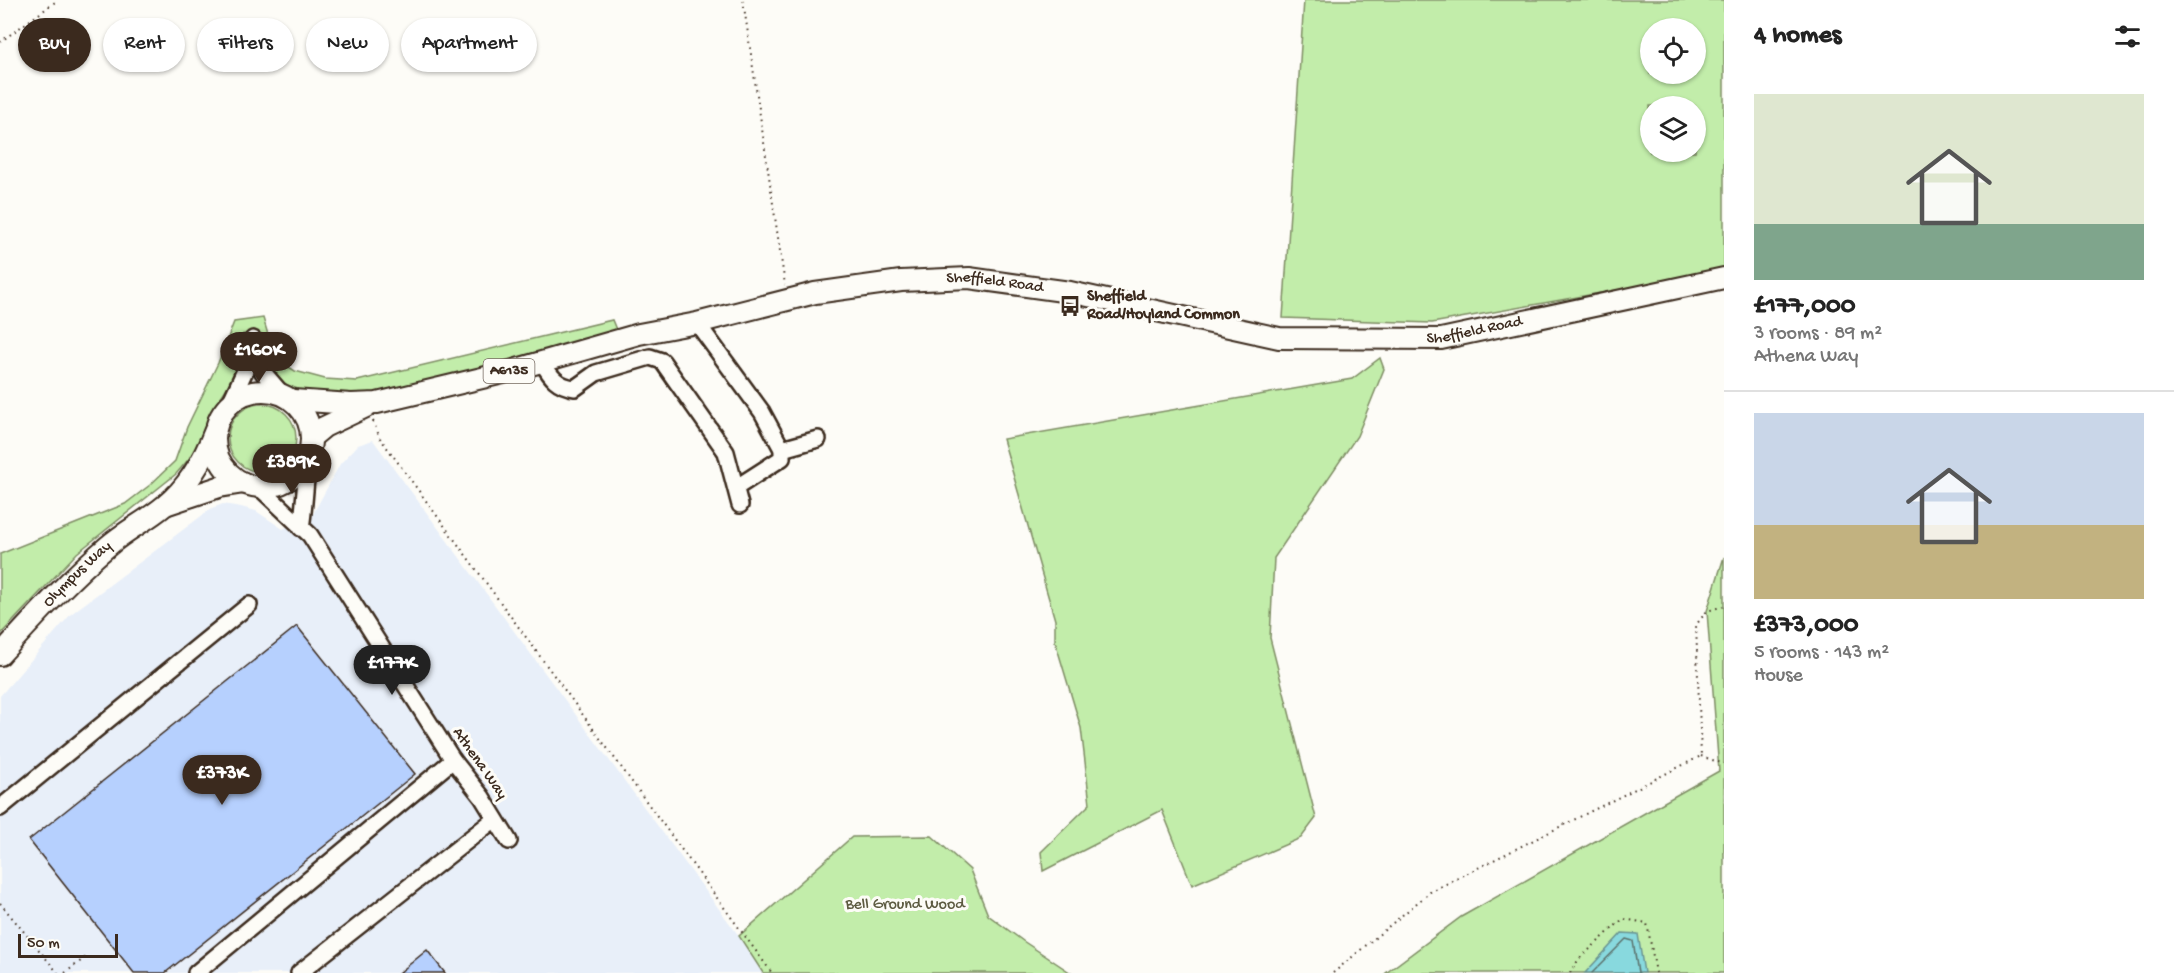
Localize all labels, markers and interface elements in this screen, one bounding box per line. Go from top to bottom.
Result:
chip: Buy [18,18,91,72]
chip: Rent [103,18,185,72]
chip: Filters [197,18,294,72]
chip: New [306,18,389,72]
chip: Apartment [401,18,537,72]
map controls [1640,18,1706,162]
button: locate [1640,18,1706,84]
icon: filters [2111,20,2144,53]
text: 4 homes [1754,21,1841,52]
button: layers [1640,96,1706,162]
icon: home [1895,133,2003,241]
street label: Sheffield Road [946,268,1046,298]
place label: Sheffield Road/Hoyland Common [1086,287,1240,325]
text: £177,000 [1754,292,1856,323]
bus stop icon: Sheffield Road/Hoyland Common [1058,294,1082,318]
street label: Sheffield Road [1426,312,1526,349]
text: 3 rooms · 89 m² [1754,323,1882,346]
pin: £160K [217,332,301,383]
text: £160K [234,340,284,363]
text: Athena Way [1754,346,1858,369]
road number: A6135 [484,359,534,383]
pin: £389K [250,444,334,495]
text: £389K [266,452,318,475]
icon: home [1895,452,2003,560]
street label: Olympus Way [39,537,116,612]
text: £373,000 [1754,611,1859,642]
text: 5 rooms · 143 m² [1754,642,1889,665]
pin: £177K [350,645,434,696]
text: £177K [368,653,416,676]
text: House [1754,665,1803,688]
street label: Athena Way [447,724,511,804]
pin: £373K [180,755,264,806]
text: £373K [196,763,248,786]
park label: Bell Ground Wood [844,896,966,915]
scale bar [18,931,118,958]
text: 50 m [27,935,60,954]

